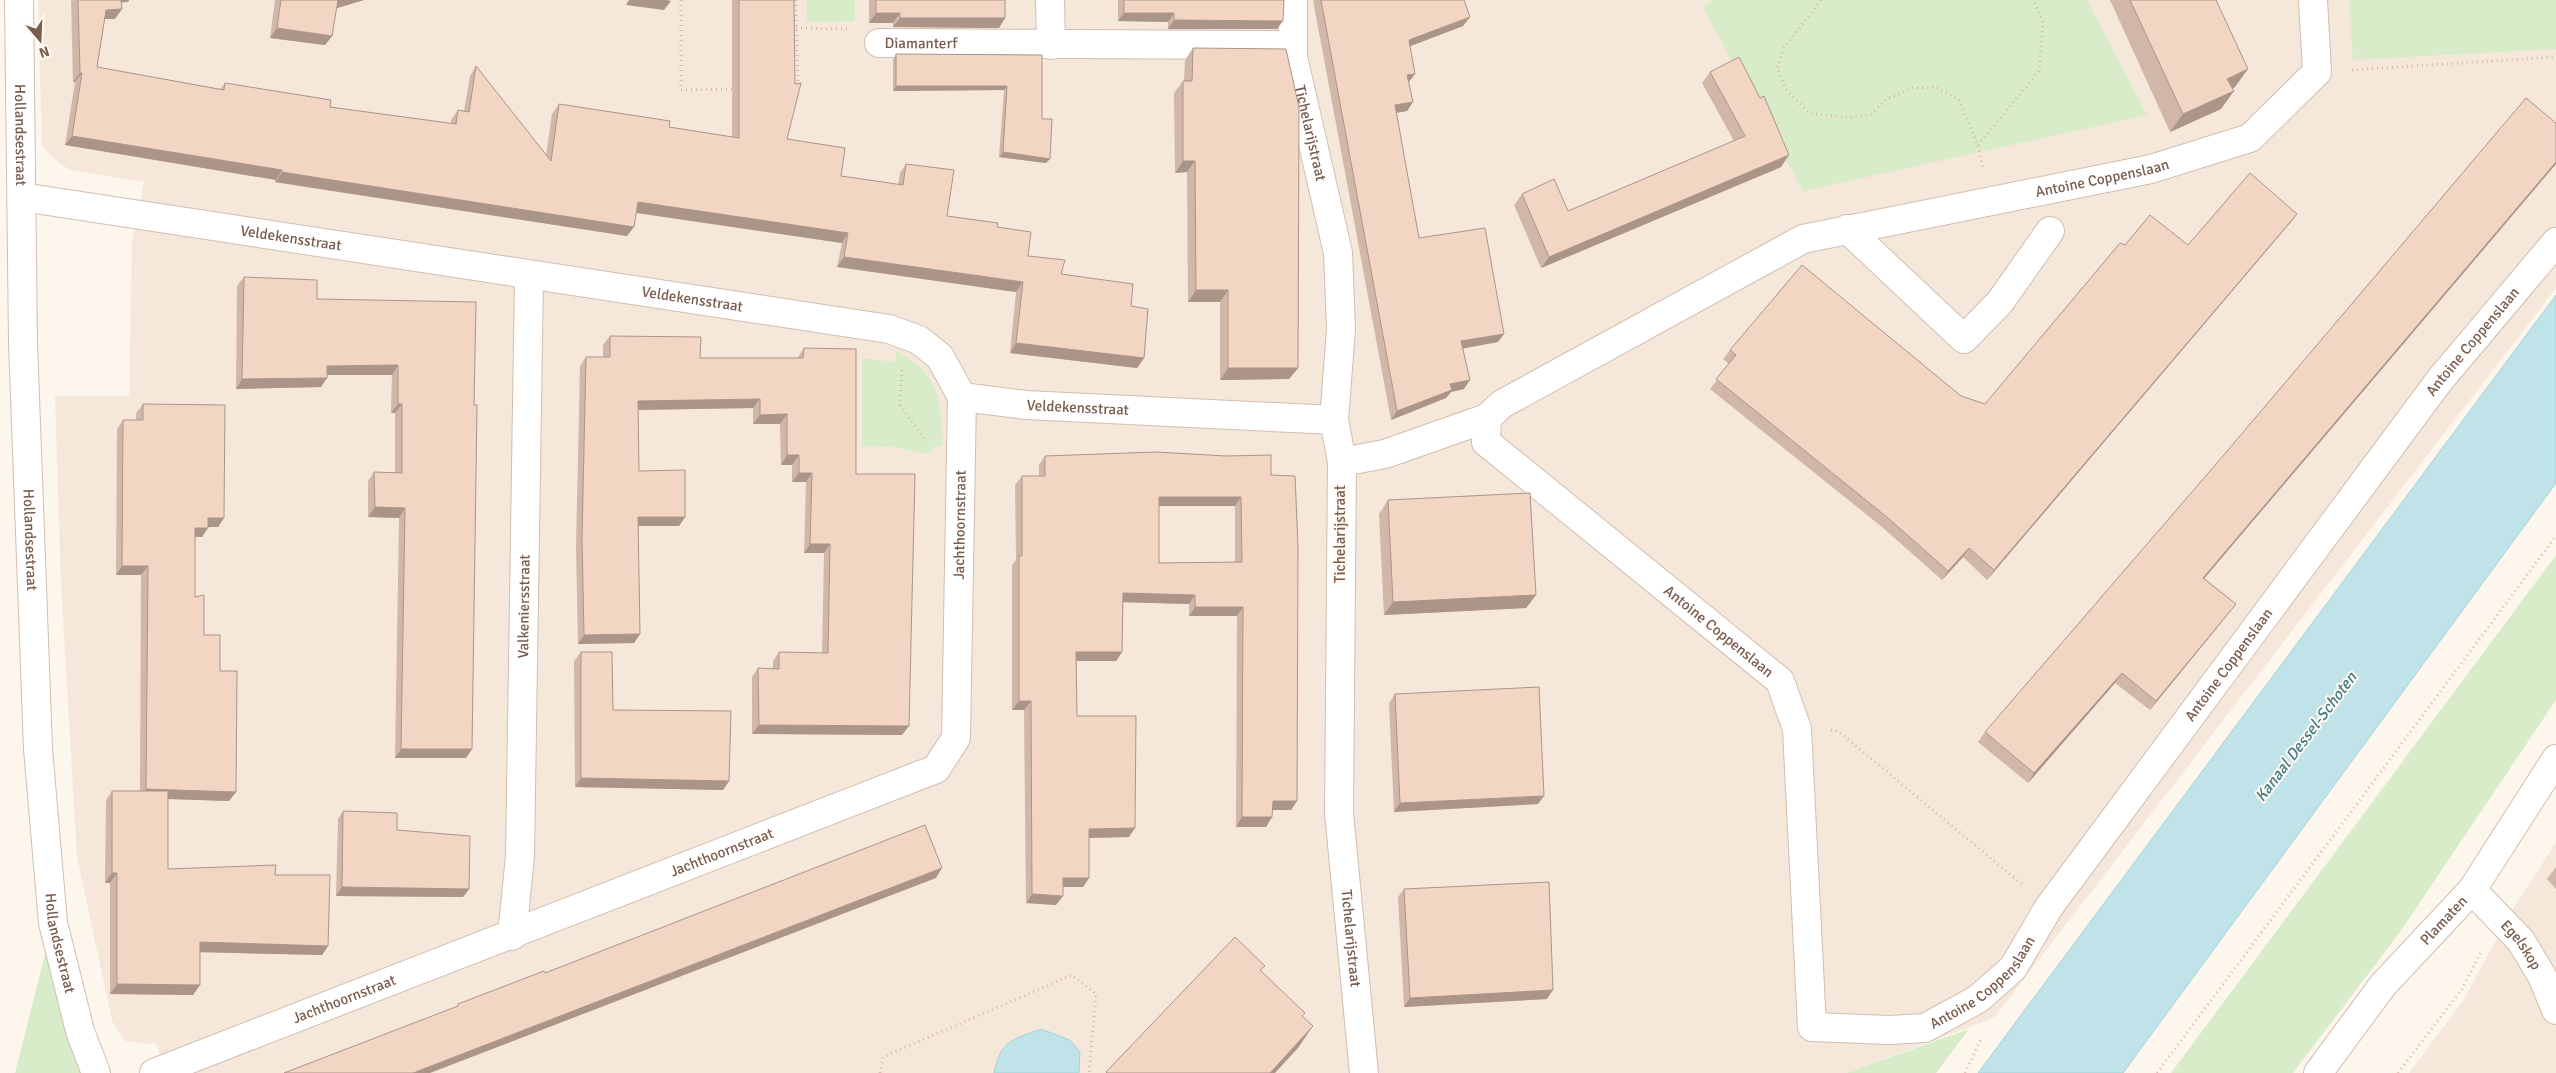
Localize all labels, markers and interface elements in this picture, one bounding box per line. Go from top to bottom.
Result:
north arrow [15,15,65,65]
street label: Diamanterf [885,34,958,52]
text: N [37,42,51,61]
street label: Tichelarijstraat [1291,83,1330,183]
street label: Hollandsestraat [11,84,30,186]
street label: Antoine Coppenslaan [2034,155,2171,201]
street label: Veldekensstraat [239,221,343,255]
street label: Veldekensstraat [640,282,744,316]
street label: Antoine Coppenslaan [2422,283,2523,399]
street label: Veldekensstraat [1026,396,1129,419]
street label: Jachthoornstraat [950,470,970,580]
street label: Tichelarijstraat [1331,485,1349,583]
street label: Hollandsestraat [19,489,41,591]
street label: Valkeniersstraat [514,554,534,659]
street label: Antoine Coppenslaan [1660,581,1777,681]
street label: Antoine Coppenslaan [2181,605,2276,725]
water label: Kanaal Dessel-Schoten [2251,667,2362,806]
street label: Jachthoornstraat [667,824,776,881]
street label: Tichelarijstraat [1337,889,1365,988]
street label: Hollandsestraat [41,892,79,995]
street label: Plamaten [2416,892,2471,949]
street label: Egelskop [2497,916,2545,973]
street label: Antoine Coppenslaan [1926,933,2039,1033]
street label: Jachthoornstraat [290,971,398,1027]

